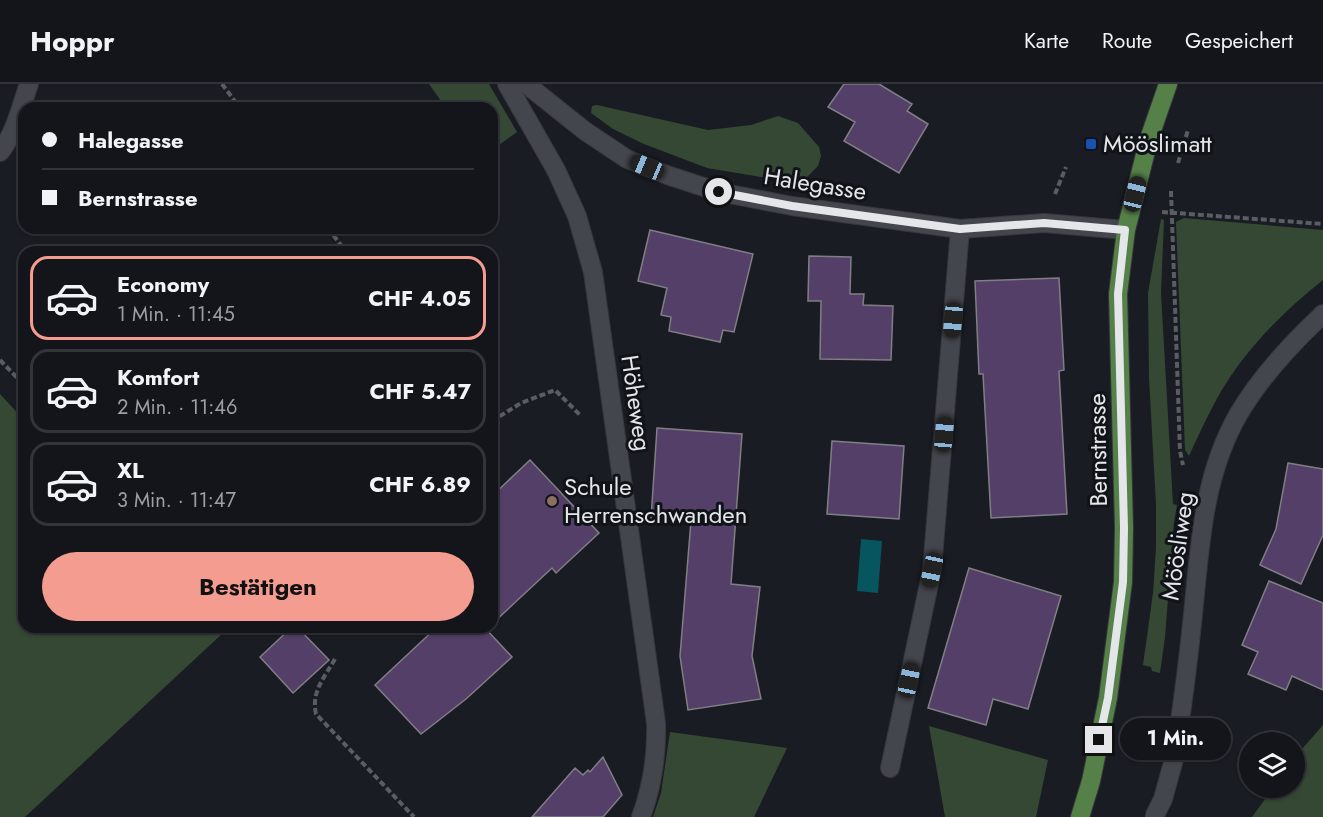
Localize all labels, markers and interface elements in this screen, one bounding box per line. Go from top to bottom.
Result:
text: Hoppr [30,21,115,62]
text: Karte [1024,26,1069,56]
text: Route [1102,26,1152,56]
text: Gespeichert [1185,26,1293,56]
text: Halegasse [78,124,184,156]
place label: Mööslimatt [1103,126,1212,161]
marker: Mööslimatt [1084,137,1098,151]
car [627,152,667,182]
street label: Halegasse [761,158,869,209]
car [1122,174,1148,214]
route start [705,178,732,205]
text: Bernstrasse [78,182,198,214]
text: Economy [117,268,209,300]
icon: car [45,271,99,325]
text: CHF 4.05 [368,282,471,314]
text: 1 Min. · 11:45 [117,300,235,329]
car [942,301,964,339]
street label: Höheweg [612,353,661,453]
text: Komfort [117,361,199,393]
icon: car [45,364,99,418]
text: CHF 5.47 [370,375,471,407]
text: 2 Min. · 11:46 [117,393,237,422]
street label: Bernstrasse [1079,393,1116,507]
car [933,415,955,453]
text: XL [117,454,144,486]
icon: car [45,457,99,511]
text: CHF 6.89 [369,468,471,500]
place label: Schule Herrenschwanden [564,469,747,532]
text: 3 Min. · 11:47 [117,486,236,515]
street label: Möösliweg [1153,489,1202,602]
marker: Schule Herrenschwanden [545,494,559,508]
car [919,551,945,589]
button: Bestätigen [42,552,474,621]
car [896,661,922,699]
callout: 1 Min. [1120,719,1231,761]
text: 1 Min. [1147,724,1204,753]
route end [1085,726,1112,753]
map controls [1239,732,1305,798]
button: layers [1239,732,1305,798]

